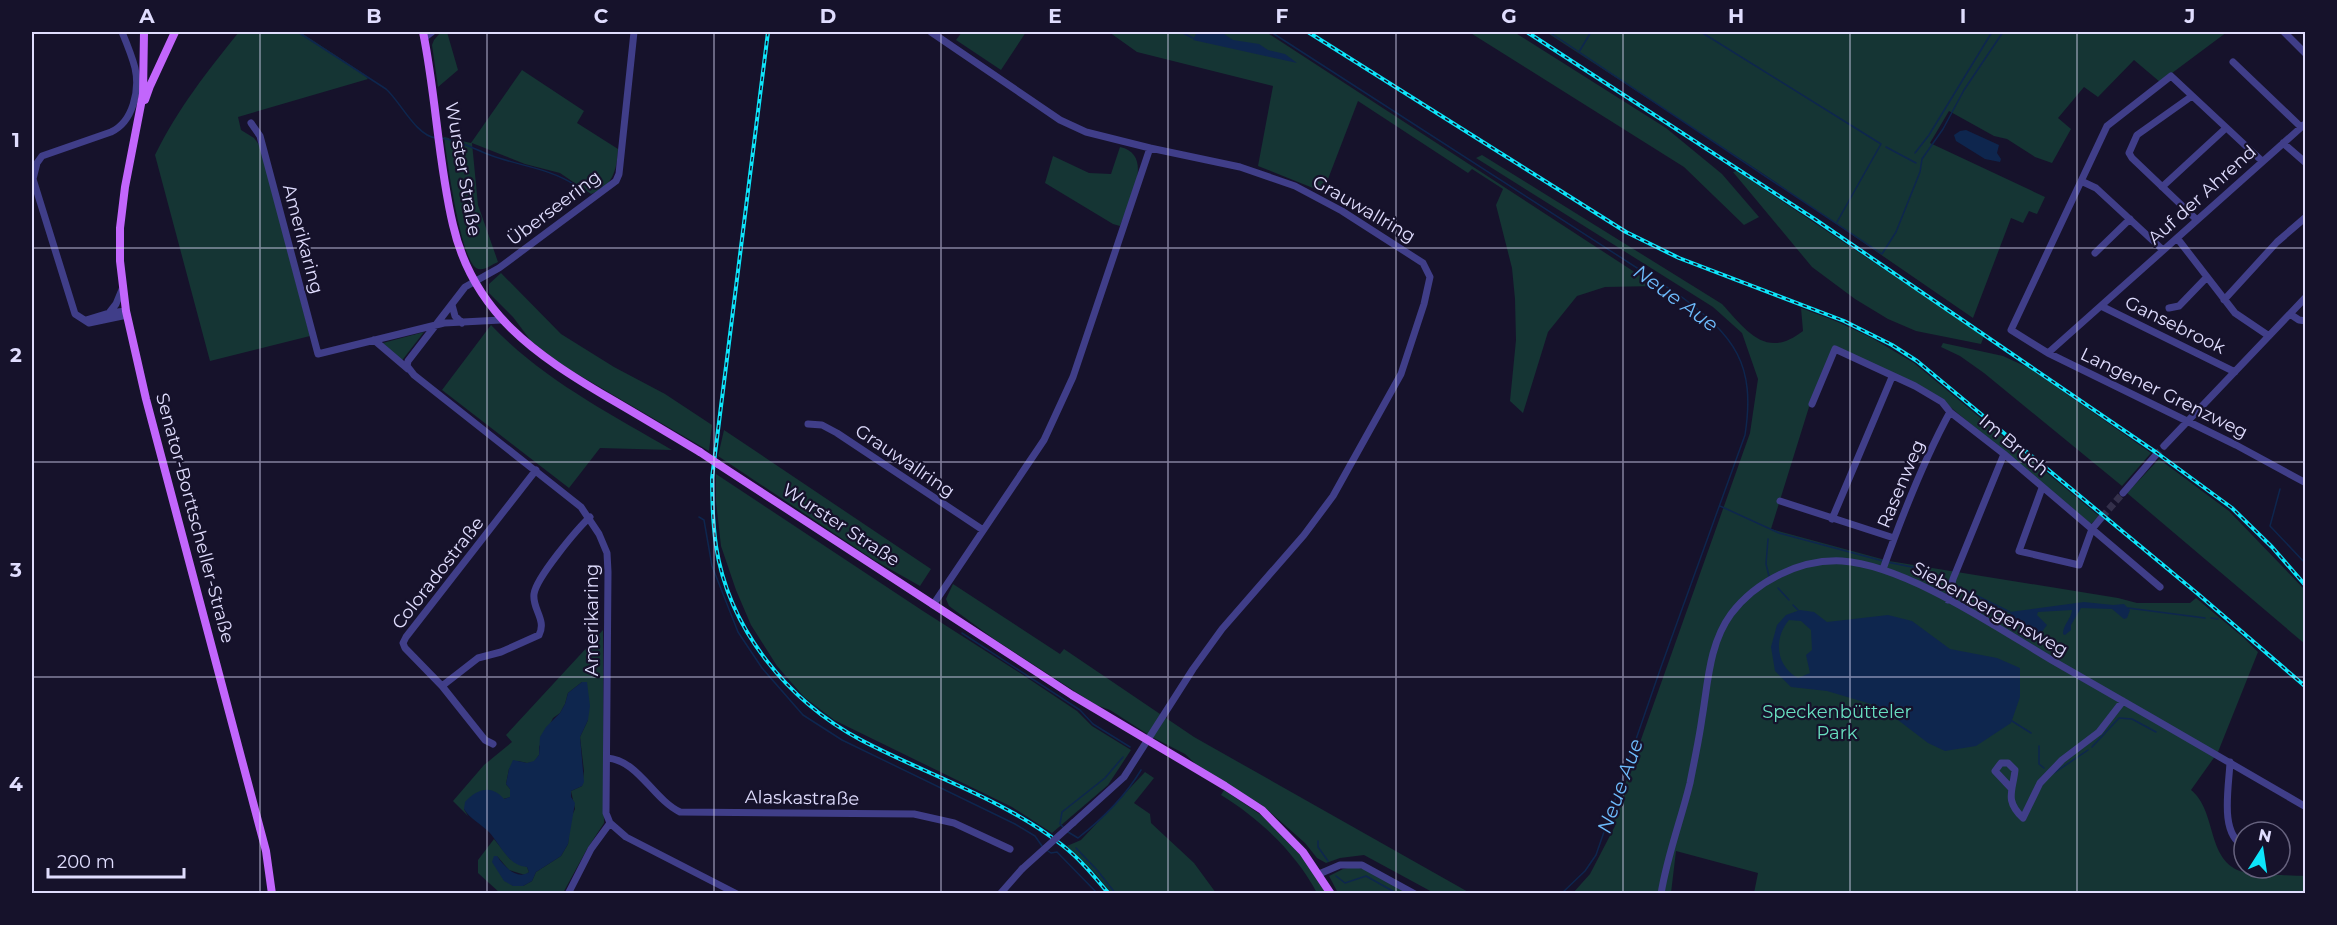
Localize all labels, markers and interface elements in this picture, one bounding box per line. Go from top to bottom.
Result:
text: A [138,4,155,28]
text: B [366,4,382,28]
text: C [594,4,609,28]
text: D [820,4,836,28]
text: E [1048,4,1062,28]
text: F [1276,4,1289,28]
text: G [1501,4,1517,28]
text: H [1728,4,1744,28]
text: I [1960,4,1966,28]
text: J [2184,4,2195,28]
street label: Wurster Straße [440,100,486,238]
text: 1 [12,128,20,152]
street label: Auf der Ahrend [2143,141,2261,249]
street label: Überseering [503,166,605,250]
street label: Grauwallring [1309,171,1419,247]
street label: Amerikaring [278,182,328,296]
water label: Neue Aue [1629,259,1723,337]
street label: Gansebrook [2121,291,2229,359]
text: 2 [10,343,22,367]
street label: Langener Grenzweg [2077,343,2251,443]
street label: Senator-Borttscheller-Straße [151,391,239,646]
street label: Im Bruch [1975,409,2053,481]
street label: Grauwallring [851,420,959,502]
street label: Rasenweg [1873,436,1929,532]
street label: Wurster Straße [778,479,904,571]
street label: Coloradostraße [387,512,489,634]
street label: Siebenbergensweg [1908,557,2072,661]
text: 3 [9,558,22,582]
street label: Amerikaring [581,564,603,676]
park label: Speckenbütteler Park [1762,701,1912,744]
water label: Neue Aue [1592,735,1648,837]
text: 4 [9,772,23,796]
street label: Alaskastraße [745,786,860,810]
north arrow [2232,820,2292,880]
text: N [2257,825,2273,846]
scale bar [48,841,184,879]
text: 200 m [57,851,115,873]

